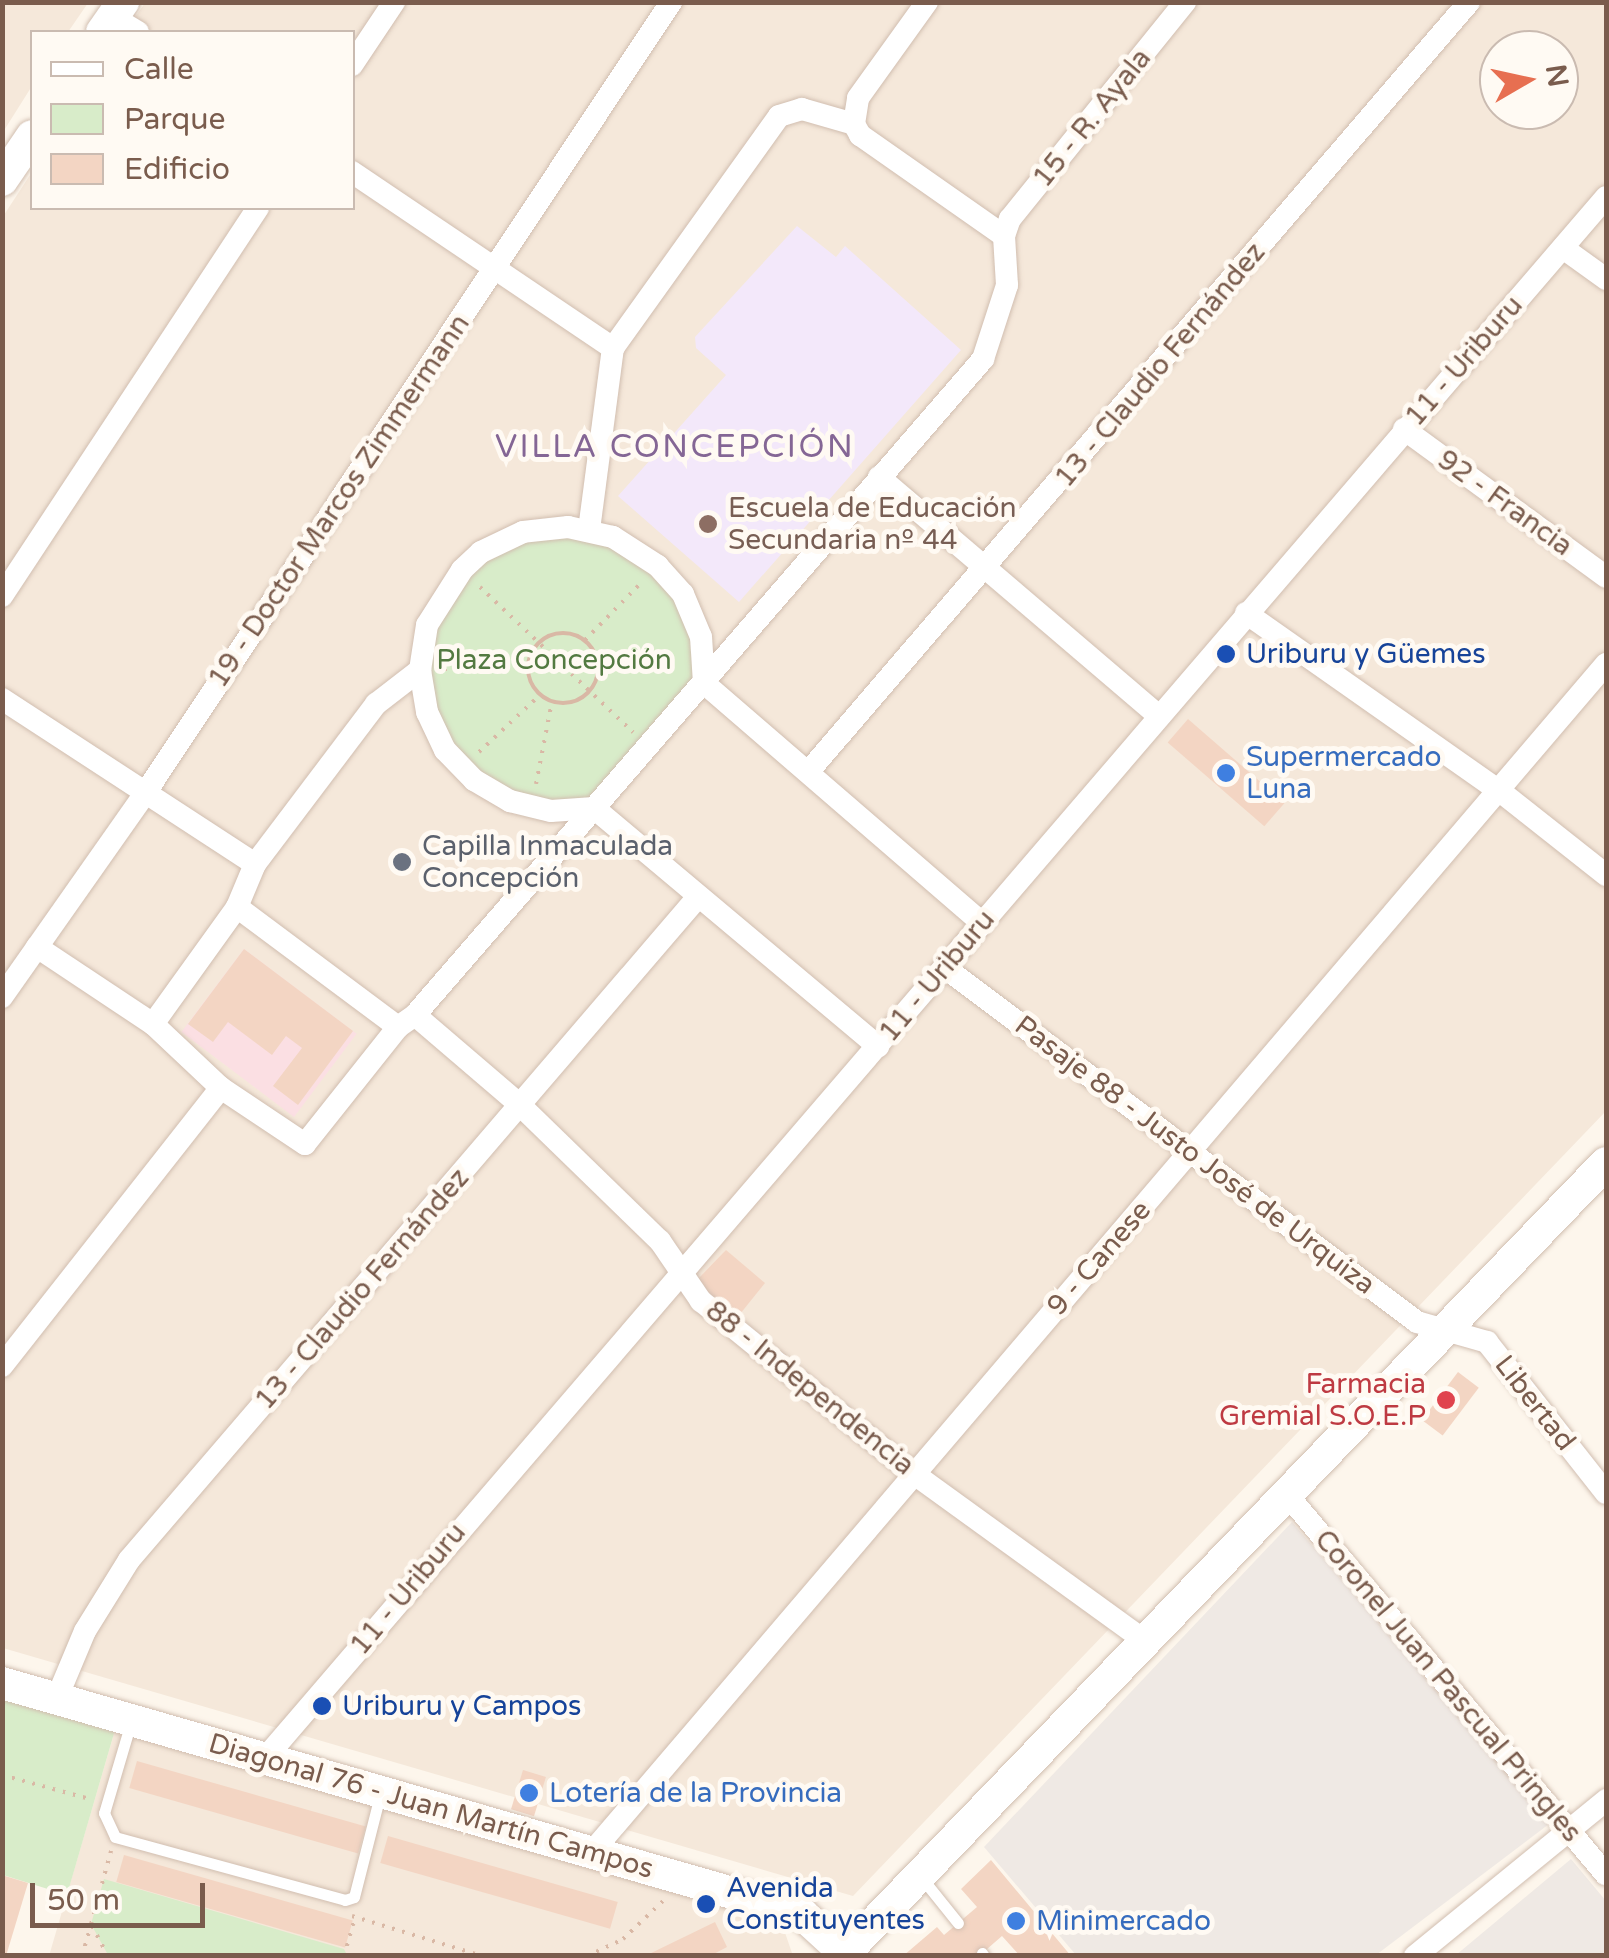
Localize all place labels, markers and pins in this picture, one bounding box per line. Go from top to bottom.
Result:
place label: Escuela de Educación Secundaria nº 44 [728,491,1017,557]
marker: Escuela de Educación Secundaria nº 44 [697,513,719,535]
place label: Uriburu y Güemes [1246,637,1486,671]
marker: Uriburu y Güemes [1215,643,1237,665]
place label: Supermercado Luna [1246,740,1441,806]
marker: Supermercado Luna [1215,762,1237,784]
place label: Capilla Inmaculada Concepción [422,829,673,895]
marker: Capilla Inmaculada Concepción [391,851,413,873]
place label: Farmacia Gremial S.O.E.P [1219,1367,1426,1433]
marker: Farmacia Gremial S.O.E.P [1435,1389,1457,1411]
place label: Uriburu y Campos [342,1689,582,1723]
marker: Uriburu y Campos [311,1695,333,1717]
place label: Lotería de la Provincia [549,1776,842,1810]
marker: Lotería de la Provincia [518,1782,540,1804]
place label: Avenida Constituyentes [726,1871,925,1937]
marker: Avenida Constituyentes [695,1893,717,1915]
place label: Minimercado [1036,1904,1211,1938]
marker: Minimercado [1005,1910,1027,1932]

